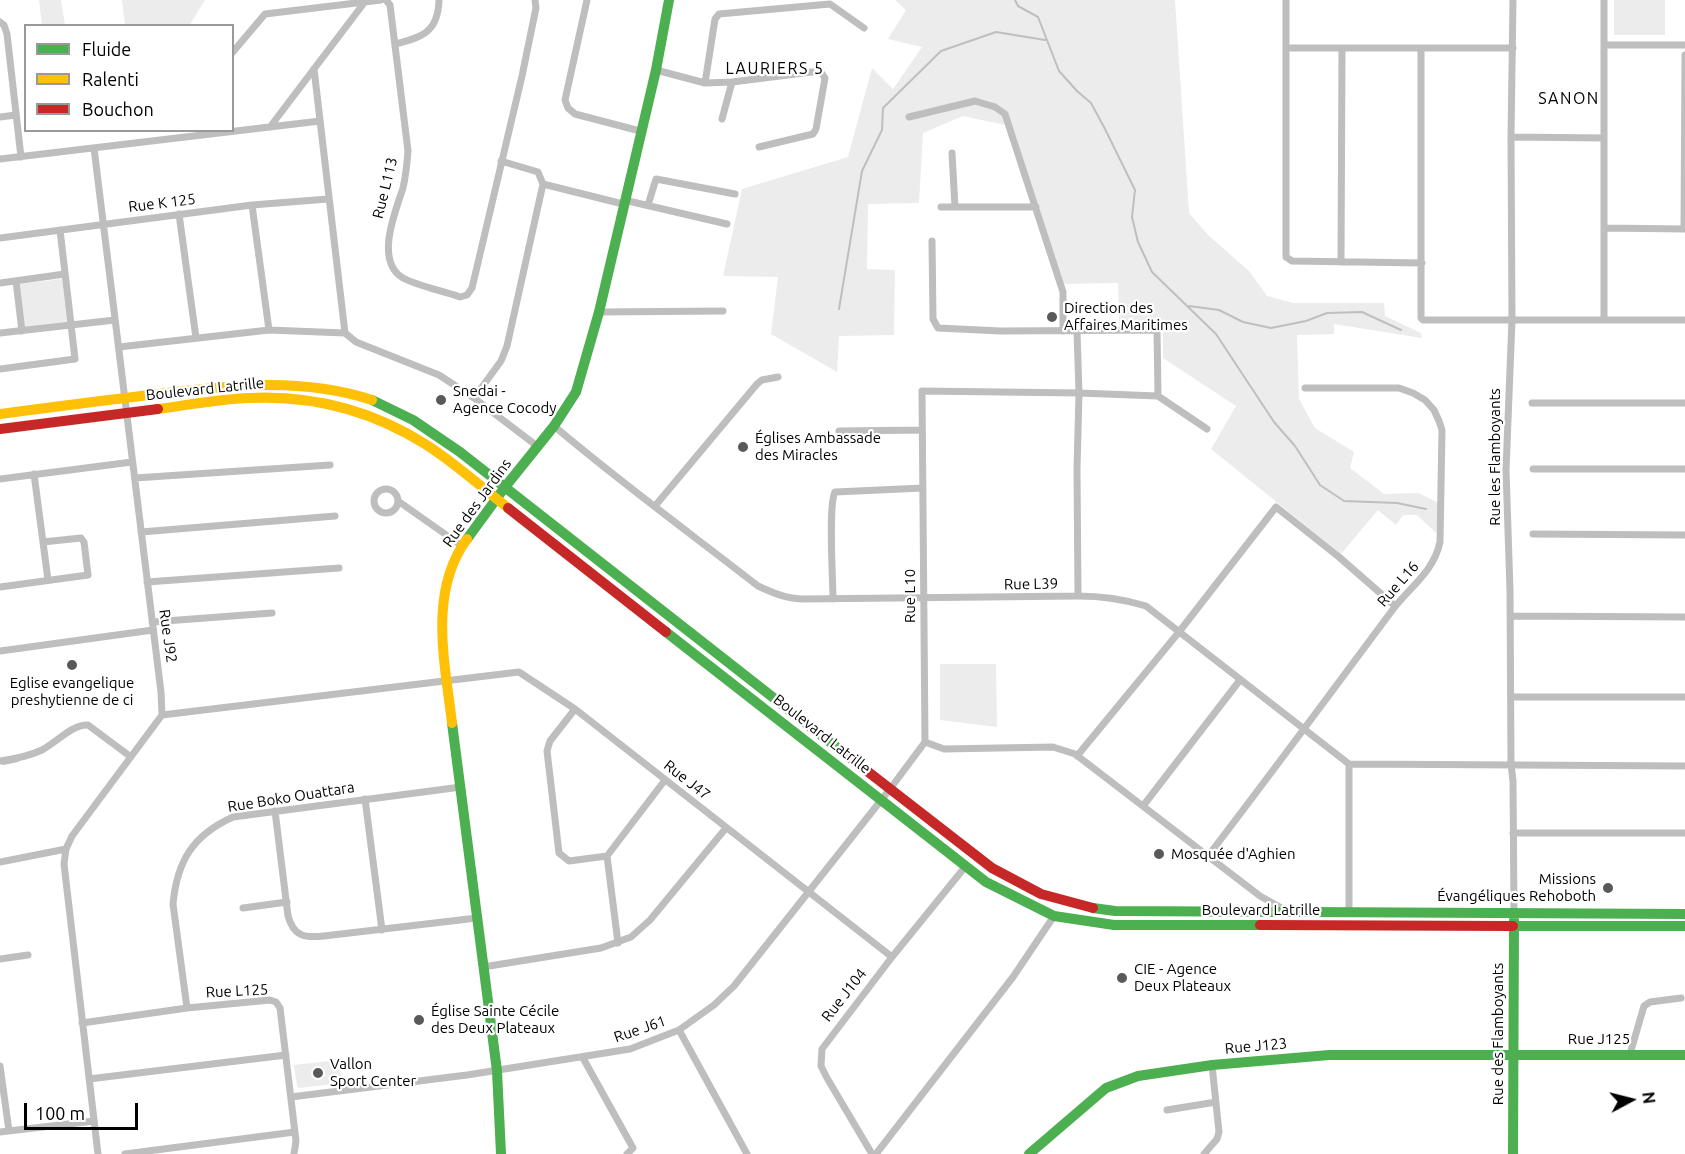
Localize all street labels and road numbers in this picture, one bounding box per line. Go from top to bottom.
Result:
street label: Rue L113 [369,155,401,221]
street label: Rue K 125 [127,190,197,216]
street label: Boulevard Latrille [145,374,265,404]
street label: Rue les Flamboyants [1486,388,1504,526]
street label: Rue des Jardins [439,455,515,551]
street label: Rue L16 [1373,558,1423,610]
street label: Rue L10 [901,569,919,623]
street label: Rue L39 [1004,575,1058,593]
street label: Rue J92 [155,608,181,664]
street label: Boulevard Latrille [770,690,874,778]
street label: Rue J47 [660,756,714,804]
street label: Rue Boko Ouattara [226,778,356,816]
street label: Boulevard Latrille [1202,901,1320,919]
street label: Rue des Flamboyants [1489,963,1507,1105]
street label: Rue J104 [818,965,870,1025]
street label: Rue L125 [205,980,269,1002]
street label: Rue J61 [612,1012,668,1046]
street label: Rue J125 [1568,1030,1630,1048]
street label: Rue J123 [1224,1034,1288,1058]

